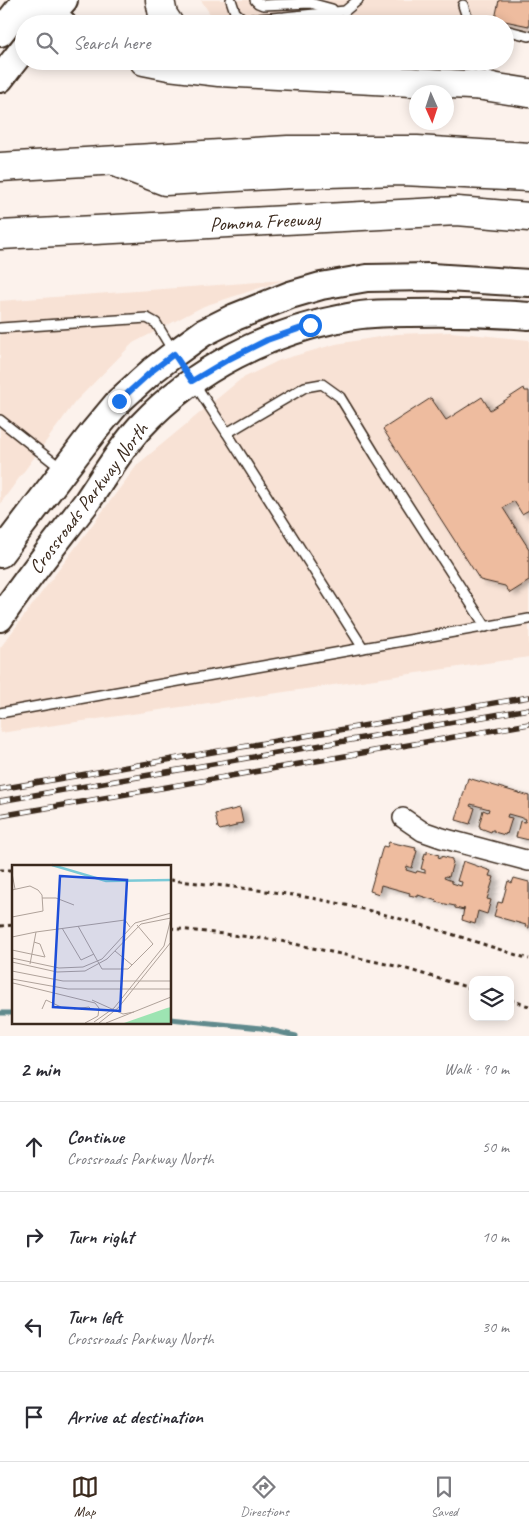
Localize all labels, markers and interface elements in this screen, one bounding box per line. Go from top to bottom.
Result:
search box [15,15,514,70]
icon: search [33,29,61,57]
text: Search here [73,31,150,55]
north arrow [409,85,454,130]
street label: Pomona Freeway [209,206,322,237]
route start [299,314,322,337]
route end [108,390,131,413]
street label: Crossroads Parkway North [23,416,155,579]
inset map [12,865,171,1024]
map controls [469,976,514,1021]
button: layers [469,976,514,1021]
text: 2 min [20,1056,60,1082]
text: Walk · 90 m [444,1059,509,1079]
text: Continue [67,1125,124,1149]
icon: ahead [20,1133,48,1161]
text: 50 m [482,1137,509,1157]
text: Crossroads Parkway North [67,1149,214,1169]
icon: right [20,1223,48,1251]
text: Turn right [67,1225,134,1249]
text: 10 m [482,1227,509,1247]
text: Turn left [67,1305,122,1329]
icon: left [20,1313,48,1341]
text: 30 m [482,1317,509,1337]
text: Crossroads Parkway North [67,1329,214,1349]
icon: arrive [20,1403,48,1431]
text: Arrive at destination [67,1405,203,1429]
tab: Map [71,1473,99,1520]
tab: Directions [240,1473,289,1520]
tab: Saved [430,1473,458,1520]

